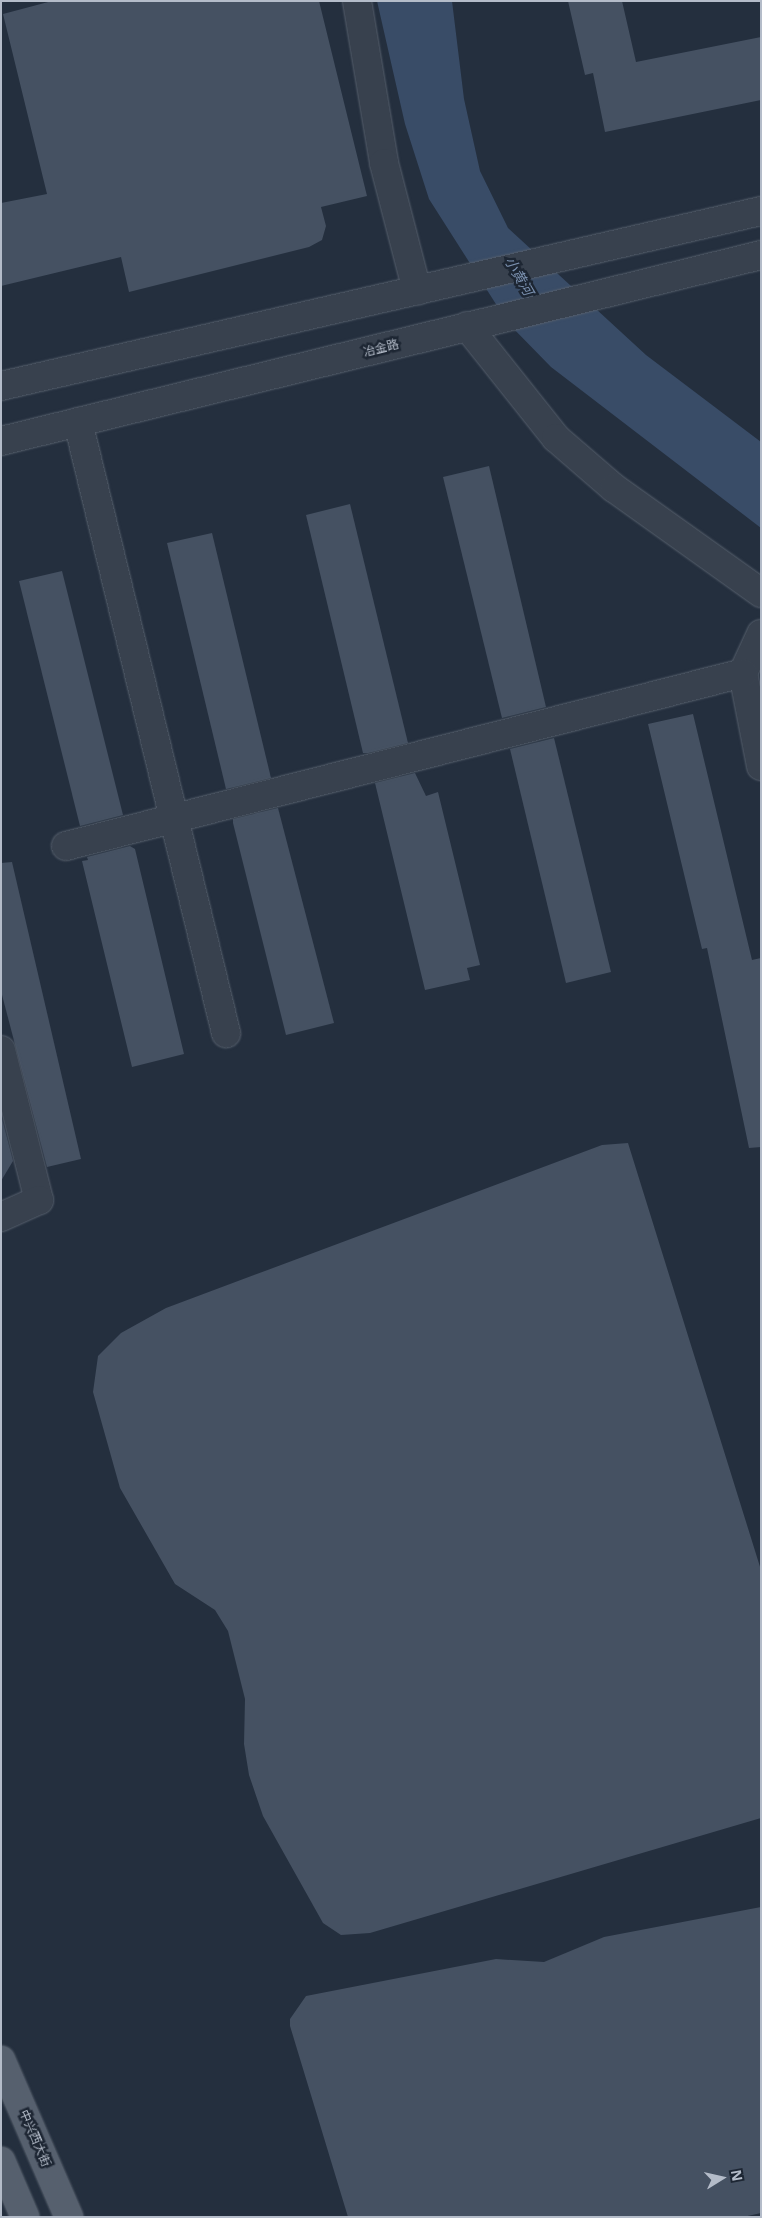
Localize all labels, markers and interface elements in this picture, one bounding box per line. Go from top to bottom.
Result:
water label: 小黄河 [501,254,537,298]
street label: 冶金路 [362,337,400,359]
street label: 中兴西大街 [17,2108,53,2168]
north arrow [697,2153,747,2203]
text: N [727,2168,748,2183]

